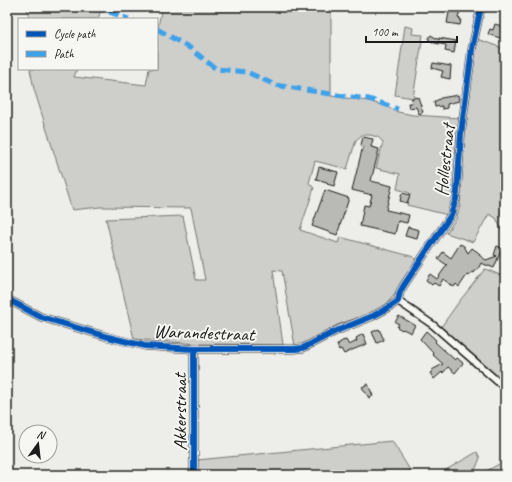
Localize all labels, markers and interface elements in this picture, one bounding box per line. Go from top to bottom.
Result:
legend [18,18,158,70]
scale bar [366,18,457,44]
text: 100 m [372,24,399,40]
text: Cycle path [54,26,96,42]
text: Path [54,46,74,62]
street label: Hollestraat [429,120,461,197]
street label: Warandestraat [153,319,256,347]
street label: Akkerstraat [168,371,192,451]
north arrow [18,424,58,464]
text: N [35,427,48,443]

